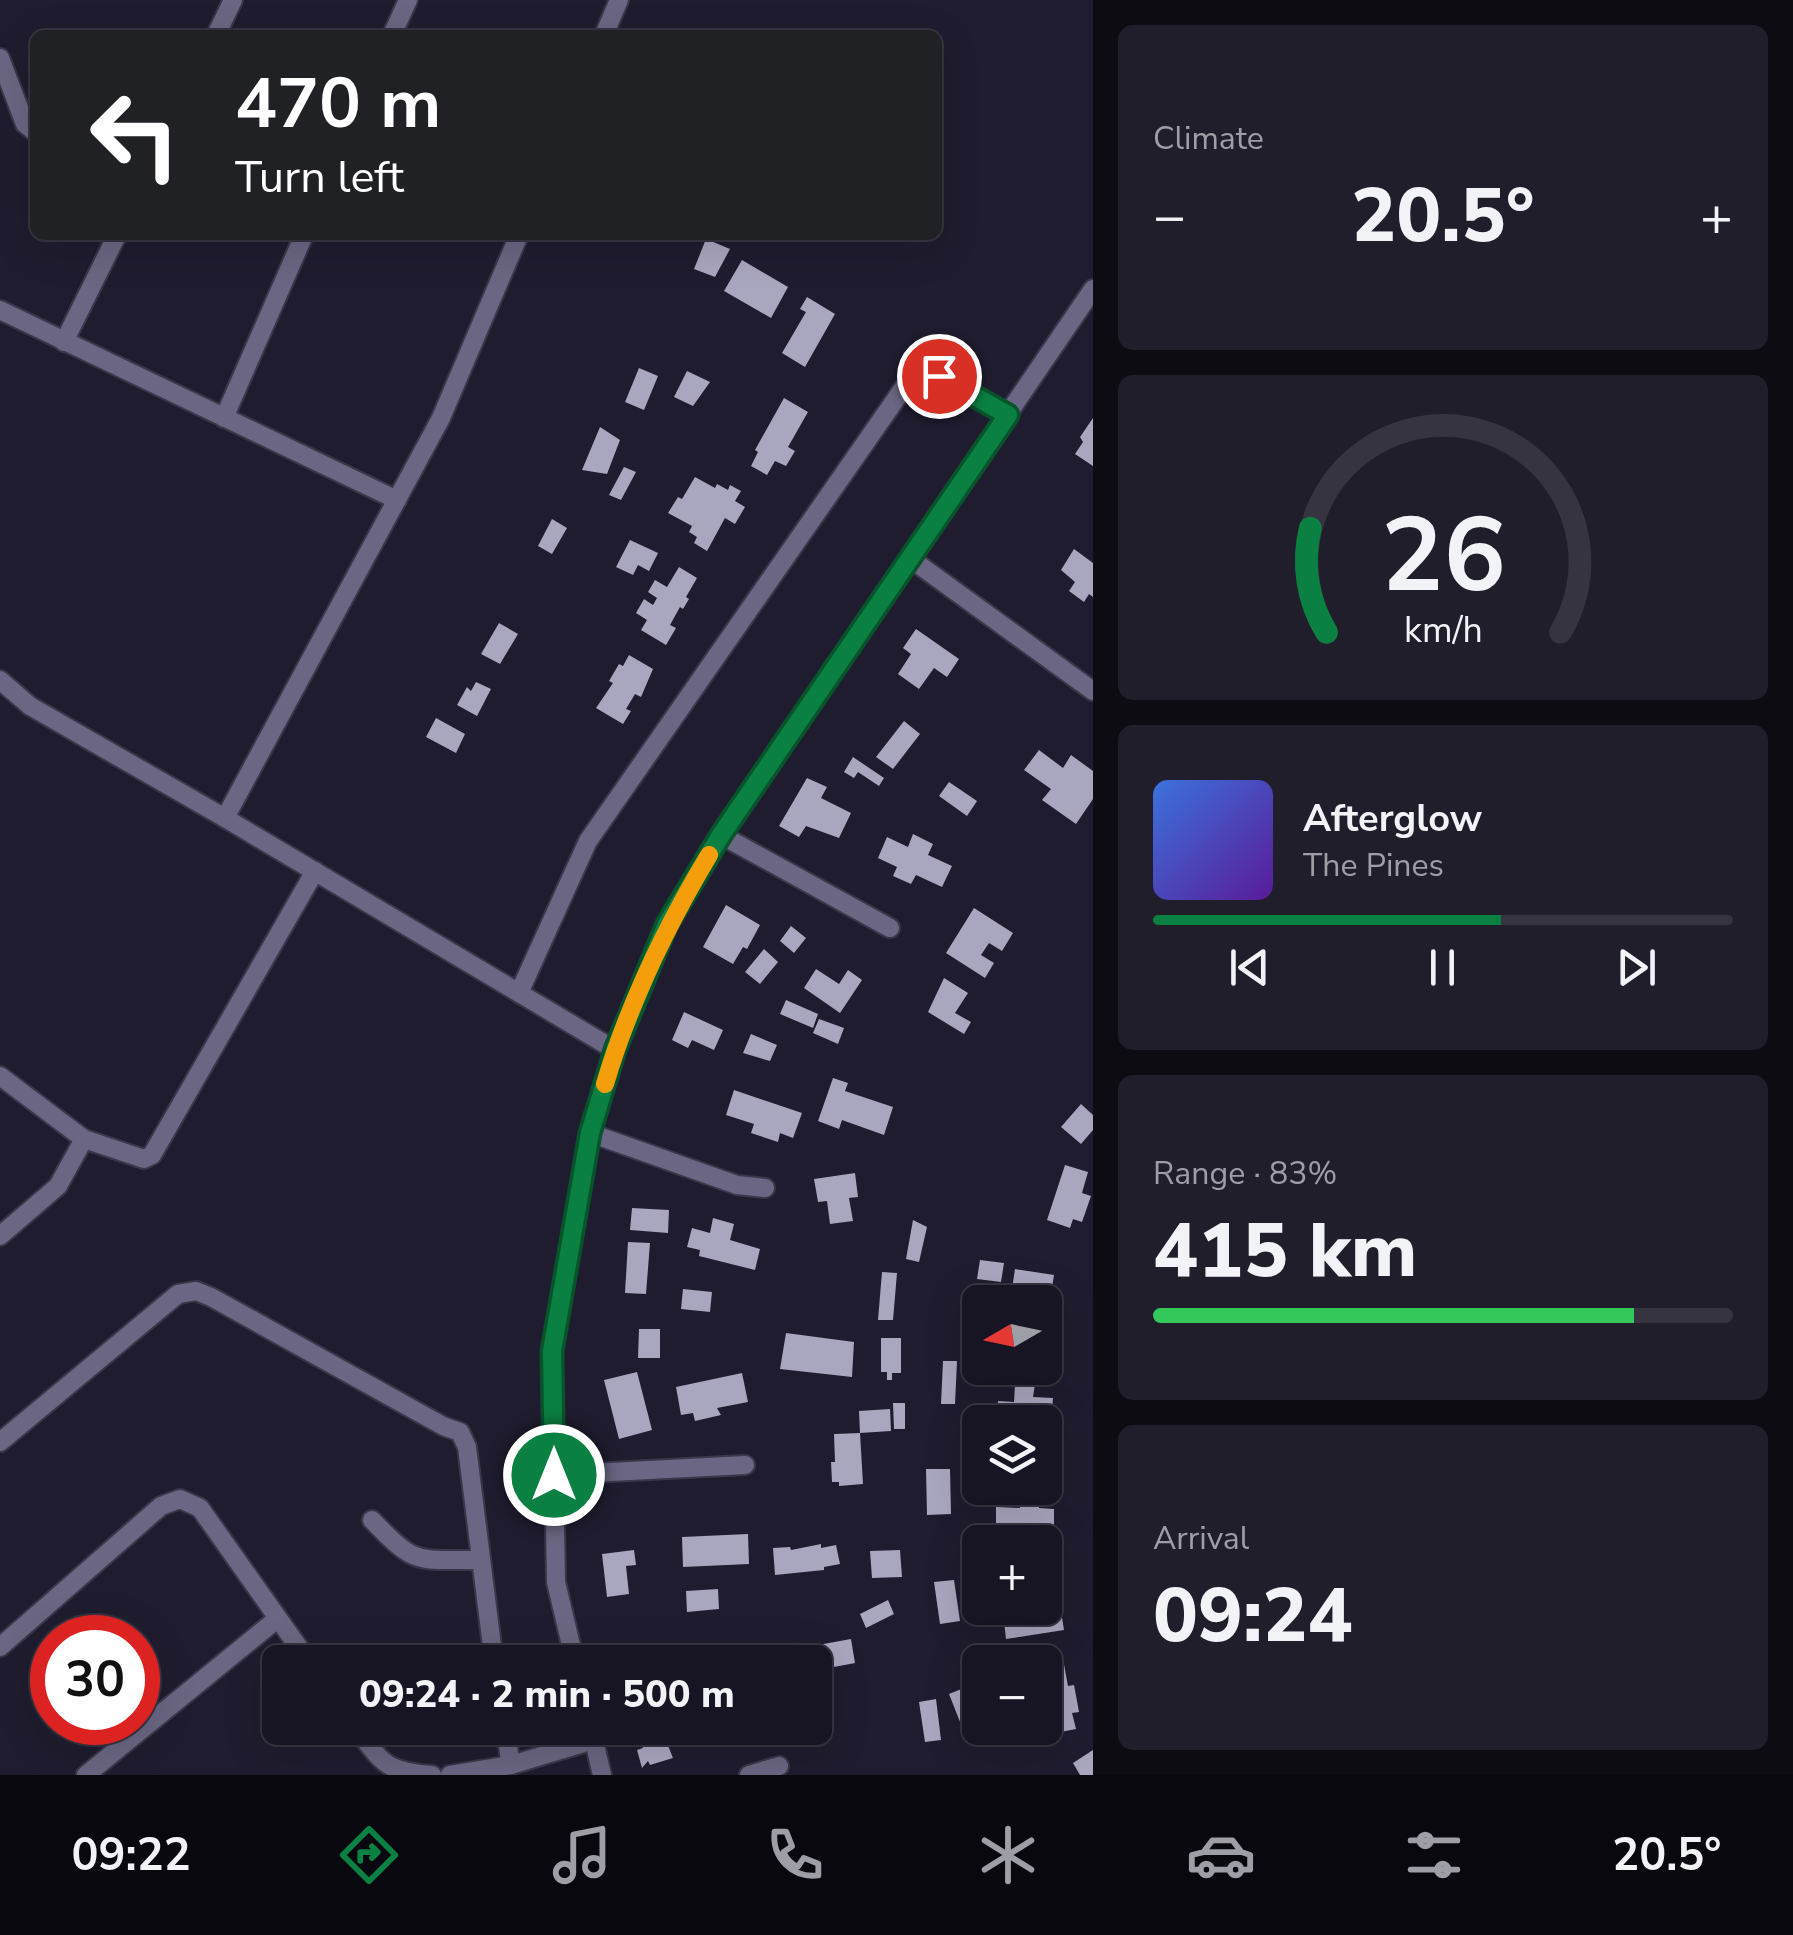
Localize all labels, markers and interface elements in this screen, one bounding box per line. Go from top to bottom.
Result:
text: 470 m [235,56,441,152]
icon: left [70,70,200,200]
text: Climate [1153,117,1264,160]
text: Turn left [235,147,404,208]
text: 20.5° [1351,165,1535,267]
text: − [1153,179,1186,254]
text: + [1700,179,1733,254]
pin [897,334,982,419]
icon: arrive [912,349,967,404]
text: 26 [1381,485,1505,627]
text: km/h [1404,606,1482,655]
text: Afterglow [1303,793,1482,844]
text: The Pines [1303,844,1444,887]
icon: previous [1222,940,1277,995]
icon: pause [1415,940,1470,995]
icon: next [1609,940,1664,995]
text: Range · 83% [1153,1152,1337,1195]
text: 415 km [1153,1200,1417,1302]
north arrow [962,1285,1062,1385]
map controls [962,1285,1062,1745]
button: layers [962,1405,1062,1505]
position arrow [502,1423,606,1527]
text: Arrival [1153,1517,1249,1560]
button: + [962,1525,1062,1625]
text: 09:24 [1153,1565,1353,1667]
speed limit sign: 30 [30,1615,160,1745]
button: − [962,1645,1062,1745]
text: 09:24 · 2 min · 500 m [359,1669,735,1720]
icon: directions [334,1820,404,1890]
icon: music [547,1820,617,1890]
icon: phone [760,1820,830,1890]
icon: climate [973,1820,1043,1890]
icon: car [1186,1820,1256,1890]
icon: filters [1399,1820,1469,1890]
text: 09:22 [72,1825,191,1886]
text: 20.5° [1612,1825,1721,1886]

